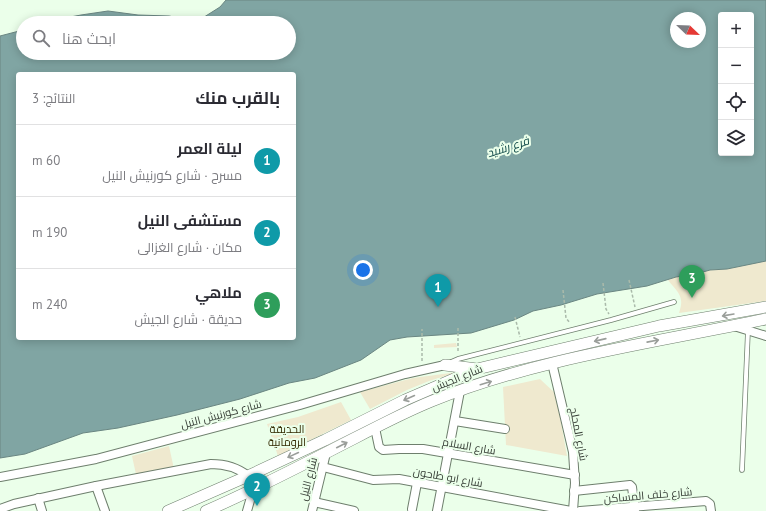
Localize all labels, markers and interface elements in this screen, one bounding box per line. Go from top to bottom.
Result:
north arrow [670,12,706,48]
map controls [718,12,754,156]
button: + [718,12,754,48]
search box [16,16,296,60]
icon: search [30,27,52,49]
text: ابحث هنا [62,29,116,48]
button: − [718,48,754,84]
button: locate [718,84,754,120]
text: بالقرب منك [196,87,280,109]
text: النتائج: 3 [32,90,76,107]
button: layers [718,120,754,156]
water label: فرع رشيد [485,132,532,161]
text: ليلة العمر [177,139,242,158]
text: 60 m [32,152,60,169]
text: 1 [263,152,271,169]
text: مسرح · شارع كورنيش النيل [102,167,242,184]
text: مستشفى النيل [138,211,242,230]
text: 190 m [32,224,67,241]
text: 2 [263,224,271,241]
text: مكان · شارع الغزالى [138,239,242,256]
your location [353,260,373,280]
pin: 3 [679,265,705,298]
pin: 1 [425,274,451,307]
text: ملاهي [195,283,242,302]
text: 240 m [32,296,67,313]
text: 3 [263,296,271,313]
text: حديقة · شارع الجيش [135,311,242,328]
one-way arrow [722,311,735,319]
one-way arrow [594,336,607,344]
one-way arrow [646,337,659,345]
street label: شارع الجيش [429,361,485,395]
one-way arrow [480,379,493,386]
one-way arrow [404,395,416,402]
street label: شارع كورنيش النيل [179,396,263,433]
street label: شارع المحلج [566,406,591,462]
park label: الحديقة الرومانية [268,422,306,449]
street label: شارع السلام [441,434,497,459]
one-way arrow [335,441,347,448]
one-way arrow [287,452,299,459]
street label: شارع النيل [296,456,321,502]
street label: شارع ابو طاحون [412,464,484,491]
pin: 2 [244,473,270,506]
street label: شارع خلف المساكن [603,484,693,507]

